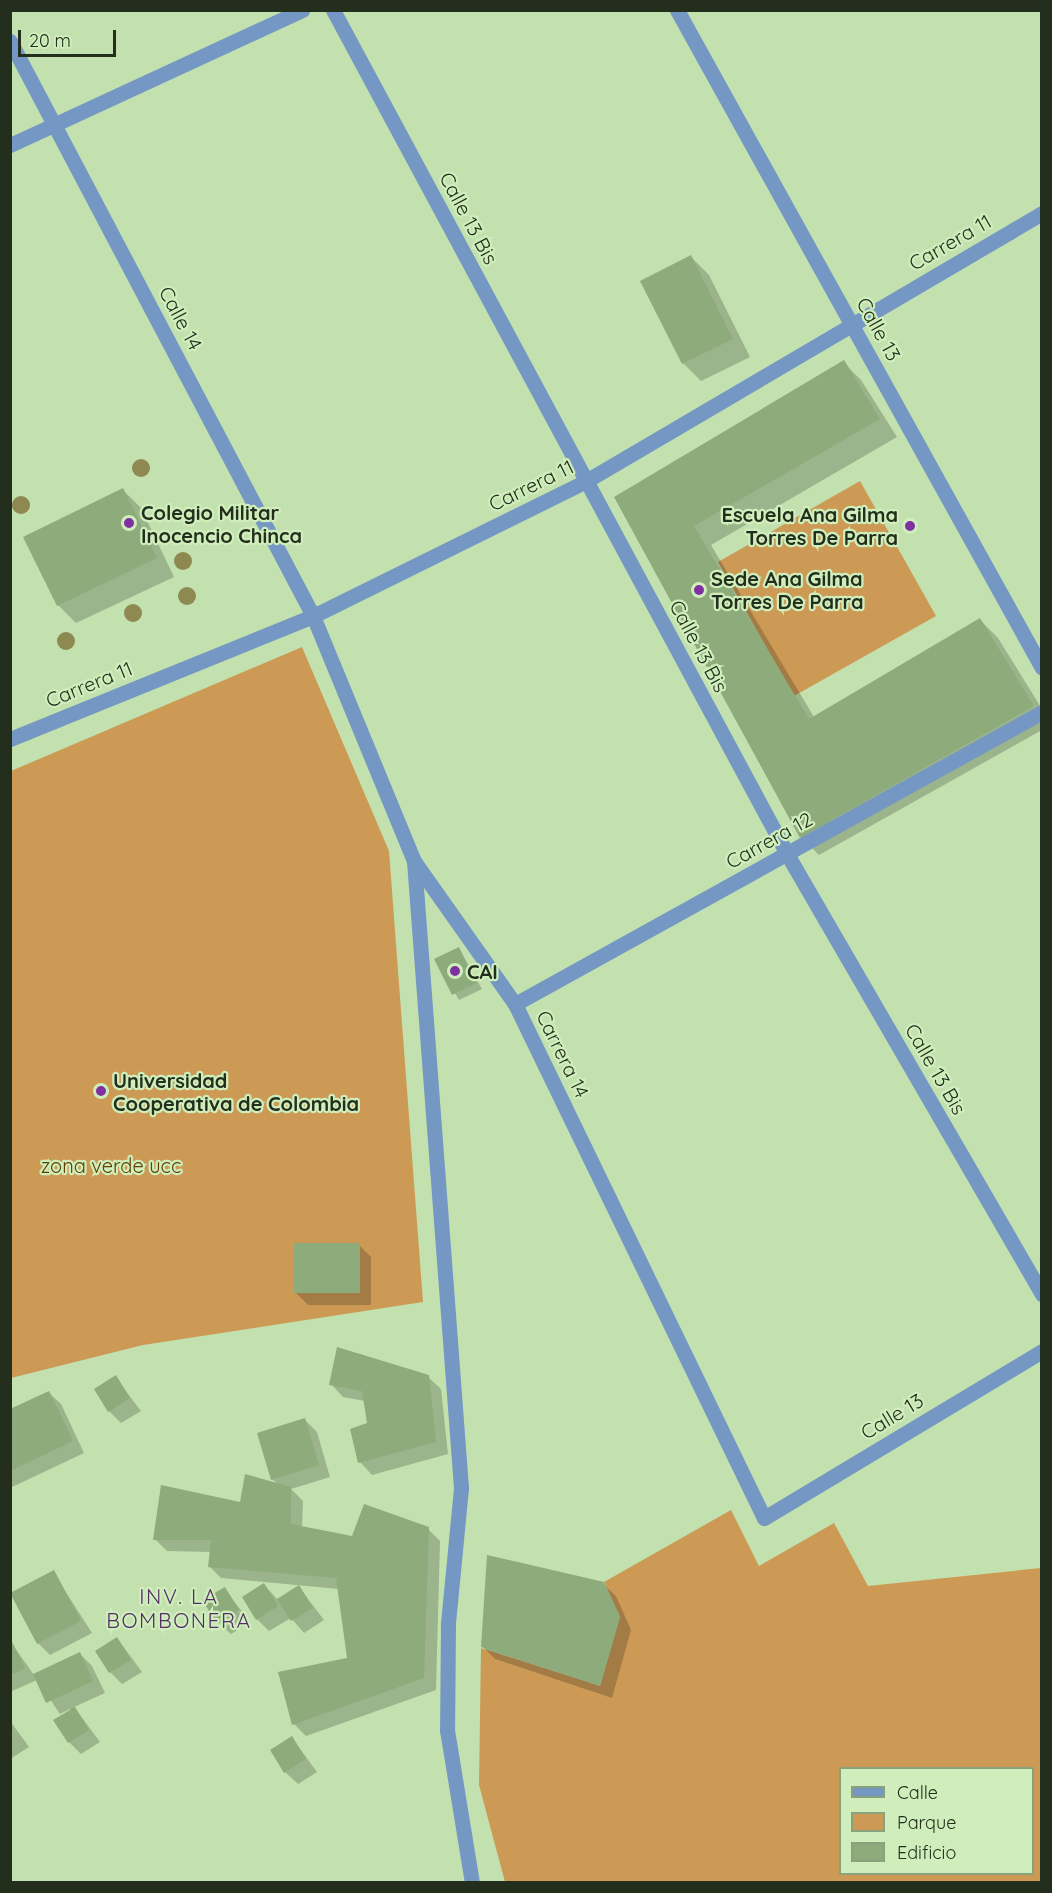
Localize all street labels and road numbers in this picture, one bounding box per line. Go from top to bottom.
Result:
street label: Calle 13 Bis [435,168,503,268]
street label: Carrera 11 [904,209,996,275]
street label: Calle 14 [154,282,208,354]
street label: Calle 13 [852,293,906,365]
street label: Carrera 11 [485,454,577,516]
street label: Calle 13 Bis [665,596,733,696]
street label: Carrera 11 [42,656,136,712]
street label: Carrera 12 [722,806,816,874]
street label: Carrera 14 [532,1006,594,1102]
street label: Calle 13 Bis [900,1019,972,1119]
street label: Calle 13 [856,1388,928,1444]

